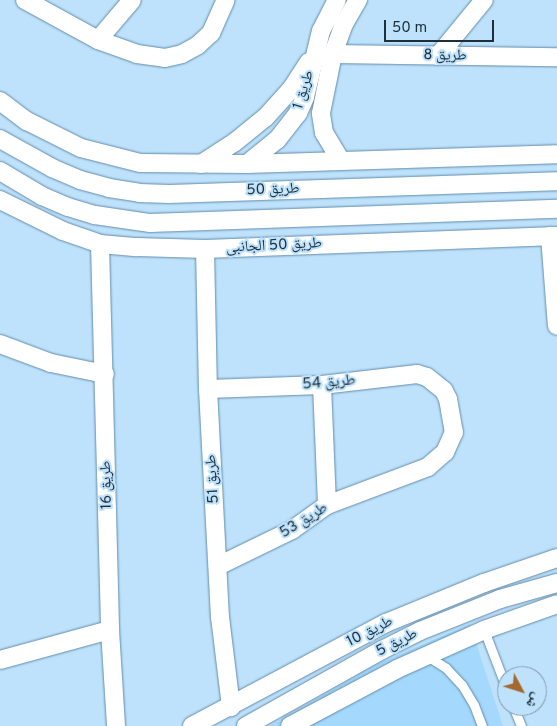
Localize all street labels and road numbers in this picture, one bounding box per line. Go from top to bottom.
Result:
street label: طريق 8 [423,47,467,65]
street label: طريق 1 [290,68,318,112]
street label: طريق 50 [246,180,300,200]
street label: طريق 50 الجانبى [226,234,322,258]
street label: طريق 54 [302,372,356,394]
street label: طريق 51 [203,454,223,504]
street label: طريق 16 [98,460,116,510]
street label: طريق 53 [277,499,331,543]
street label: طريق 10 [344,613,396,651]
street label: طريق 5 [374,625,420,661]

